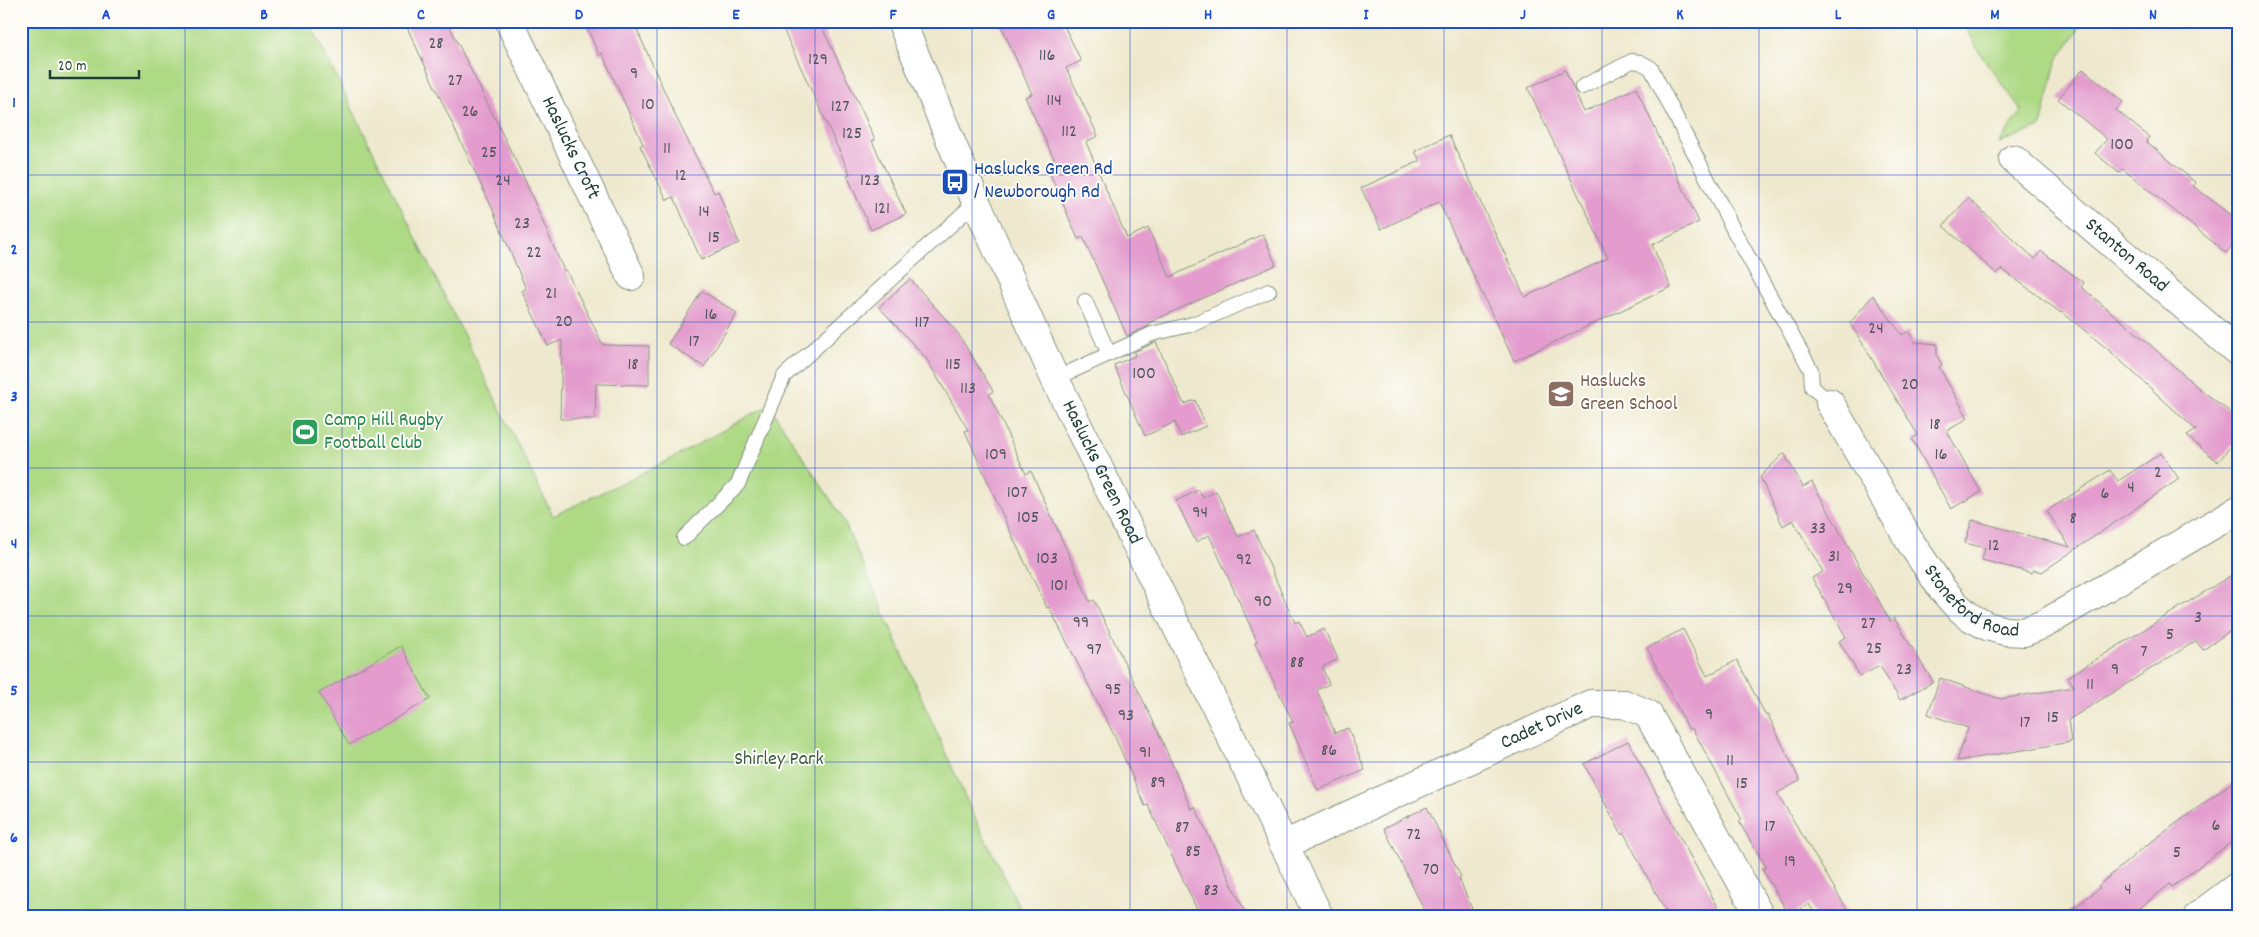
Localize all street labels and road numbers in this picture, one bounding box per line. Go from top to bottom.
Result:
street label: Haslucks Croft [533,92,607,204]
street label: Stanton Road [2078,212,2174,300]
street label: Haslucks Green Road [1054,396,1148,549]
street label: Stoneford Road [1916,559,2020,646]
street label: Cadet Drive [1496,695,1588,758]

